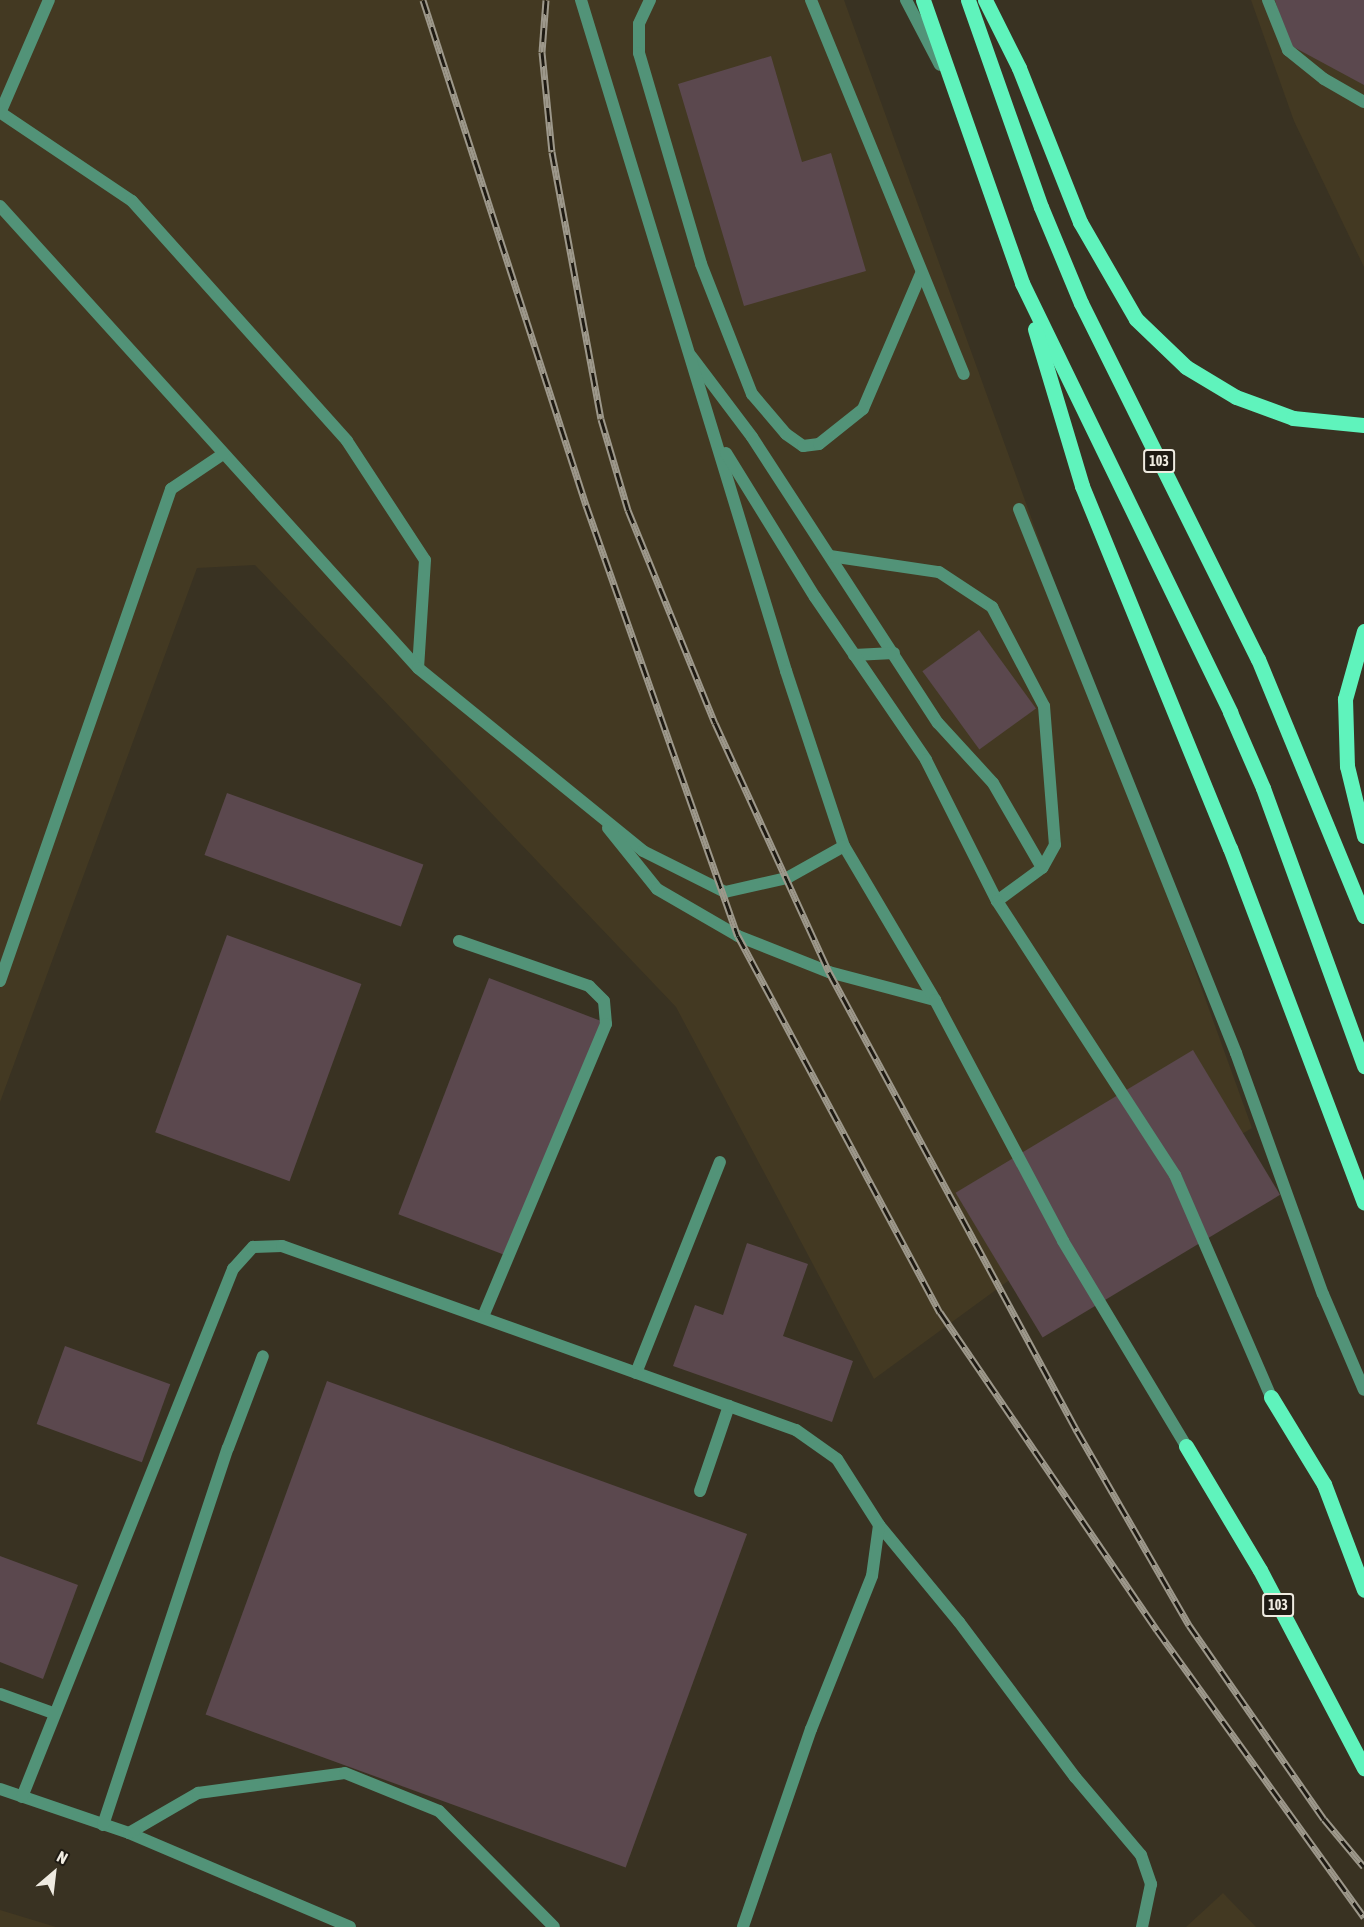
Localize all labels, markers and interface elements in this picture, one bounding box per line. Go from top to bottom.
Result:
road number: 103 [1142,450,1176,472]
road number: 103 [1262,1594,1294,1616]
north arrow [24,1843,84,1903]
text: N [54,1847,71,1867]

